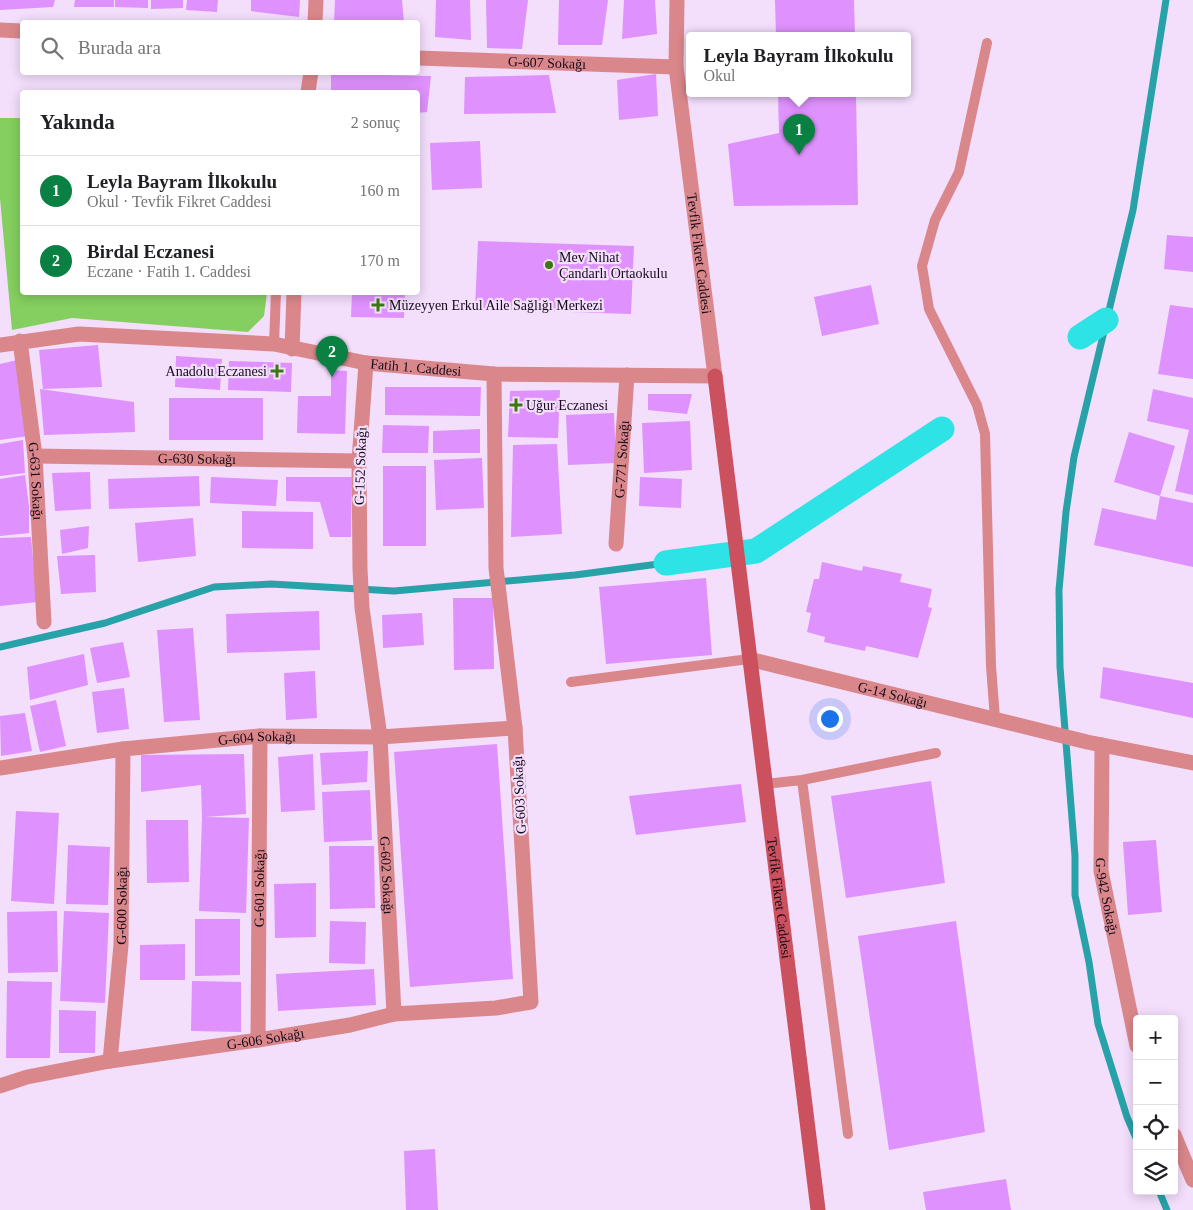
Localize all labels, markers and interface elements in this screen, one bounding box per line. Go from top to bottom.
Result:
search box [20,20,420,75]
popup [686,32,911,97]
icon: search [38,34,66,62]
text: Burada ara [78,37,161,58]
text: Leyla Bayram İlkokulu [703,45,894,66]
street label: G-607 Sokağı [508,54,586,72]
text: Okul [703,67,735,84]
text: Yakında [40,110,115,134]
text: 2 sonuç [351,114,400,131]
pin: 1 [783,114,815,155]
text: Leyla Bayram İlkokulu [87,171,277,192]
text: 1 [52,182,60,199]
text: 160 m [360,182,400,199]
street label: Tevfik Fikret Caddesi [684,192,714,315]
text: Okul · Tevfik Fikret Caddesi [87,193,271,210]
text: Birdal Eczanesi [87,241,214,262]
place label: Mev Nihat Çandarlı Ortaokulu [559,250,667,281]
text: 2 [52,252,60,269]
text: 170 m [360,252,400,269]
marker: Mev Nihat Çandarlı Ortaokulu [543,259,555,271]
text: Eczane · Fatih 1. Caddesi [87,263,251,280]
marker: Müzeyyen Erkul Aile Sağlığı Merkezi [371,298,385,312]
place label: Müzeyyen Erkul Aile Sağlığı Merkezi [389,298,603,313]
pin: 2 [316,336,348,377]
street label: Fatih 1. Caddesi [370,356,462,379]
place label: Anadolu Eczanesi [166,364,267,379]
marker: Anadolu Eczanesi [271,365,283,377]
place label: Uğur Eczanesi [526,398,608,413]
marker: Uğur Eczanesi [510,399,522,411]
street label: G-771 Sokağı [612,420,632,499]
street label: G-152 Sokağı [352,427,369,505]
street label: G-631 Sokağı [25,441,45,521]
street label: G-630 Sokağı [158,451,236,467]
street label: G-14 Sokağı [856,679,929,711]
your location [817,706,843,732]
street label: G-604 Sokağı [217,729,296,748]
street label: G-603 Sokağı [510,755,529,834]
street label: G-602 Sokağı [377,836,396,915]
street label: Tevfik Fikret Caddesi [764,837,794,960]
street label: G-601 Sokağı [252,849,267,927]
street label: G-942 Sokağı [1093,858,1121,936]
street label: G-600 Sokağı [114,866,130,945]
map controls [1133,1015,1178,1195]
button: + [1133,1015,1178,1060]
street label: G-606 Sokağı [226,1026,305,1052]
button: − [1133,1060,1178,1105]
button: locate [1133,1105,1178,1150]
button: layers [1133,1150,1178,1195]

